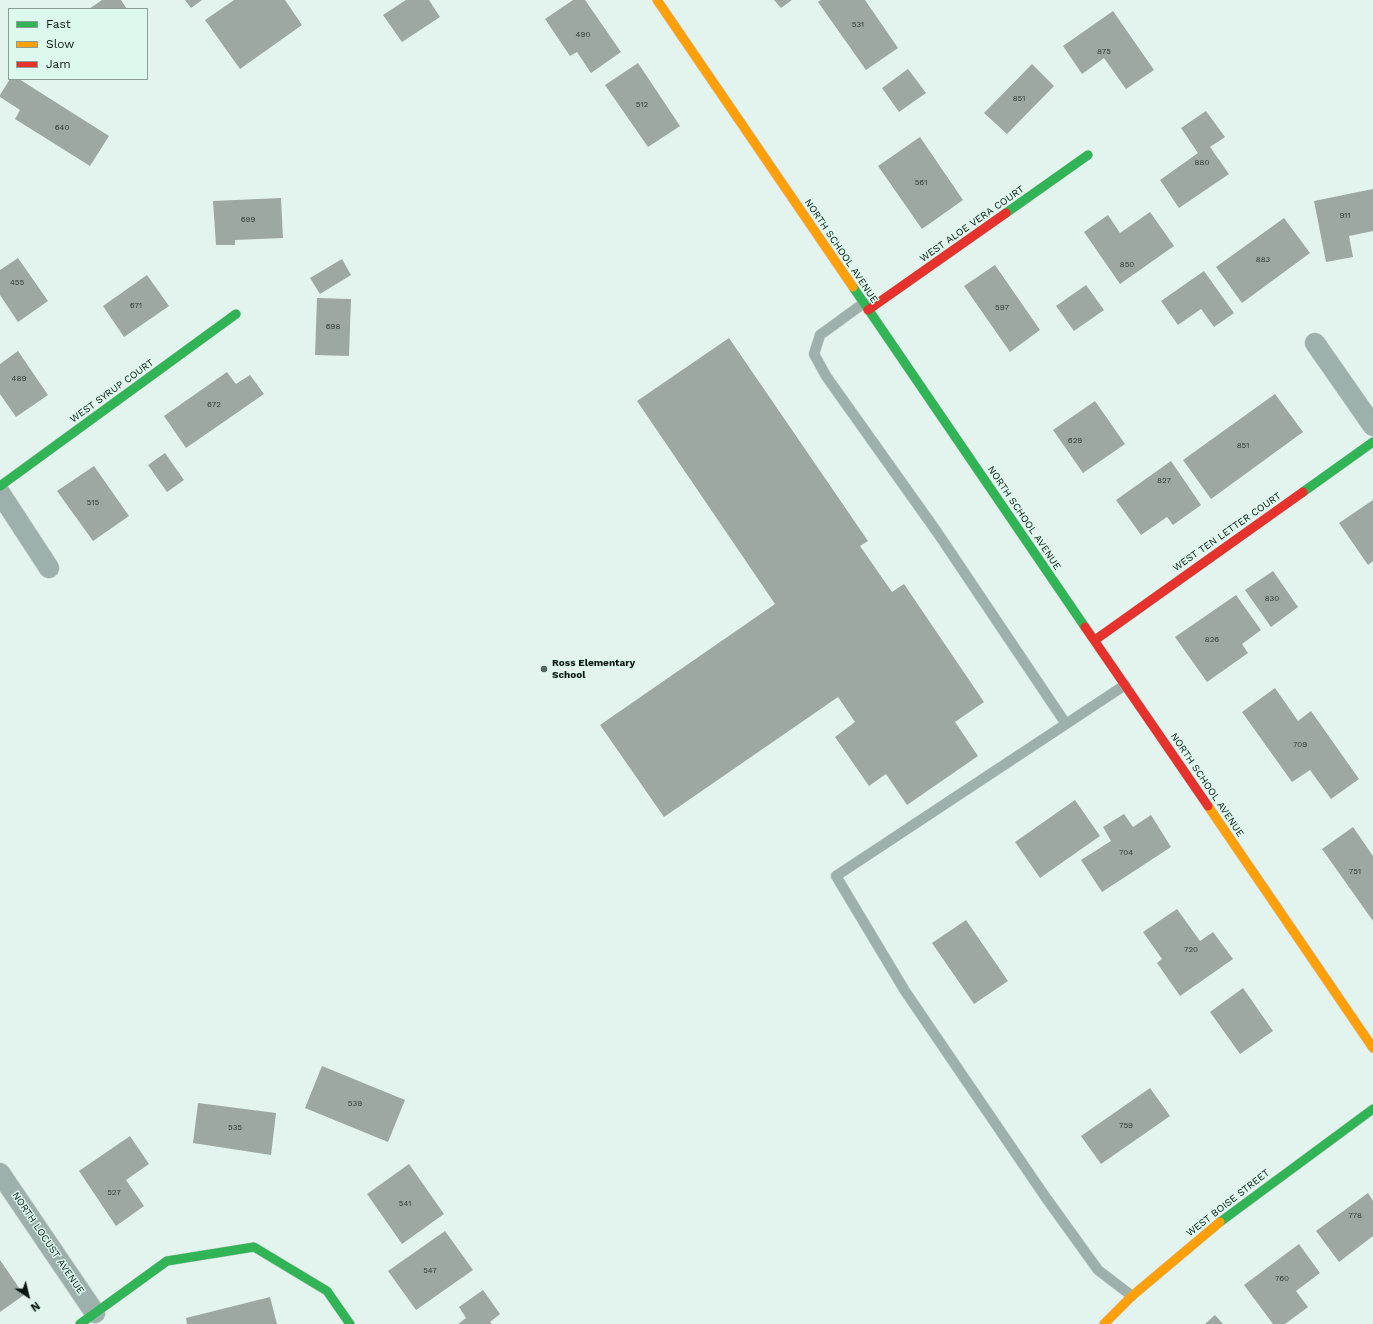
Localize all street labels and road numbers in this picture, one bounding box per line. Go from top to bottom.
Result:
street label: WEST ALOE VERA COURT [918,183,1026,265]
street label: NORTH SCHOOL AVENUE [802,197,880,305]
street label: WEST SYRUP COURT [68,357,156,425]
street label: NORTH SCHOOL AVENUE [985,464,1063,572]
street label: WEST TEN LETTER COURT [1171,490,1283,574]
street label: NORTH SCHOOL AVENUE [1168,731,1246,839]
street label: WEST BOISE STREET [1184,1167,1272,1239]
street label: NORTH LOCUST AVENUE [9,1190,87,1296]

